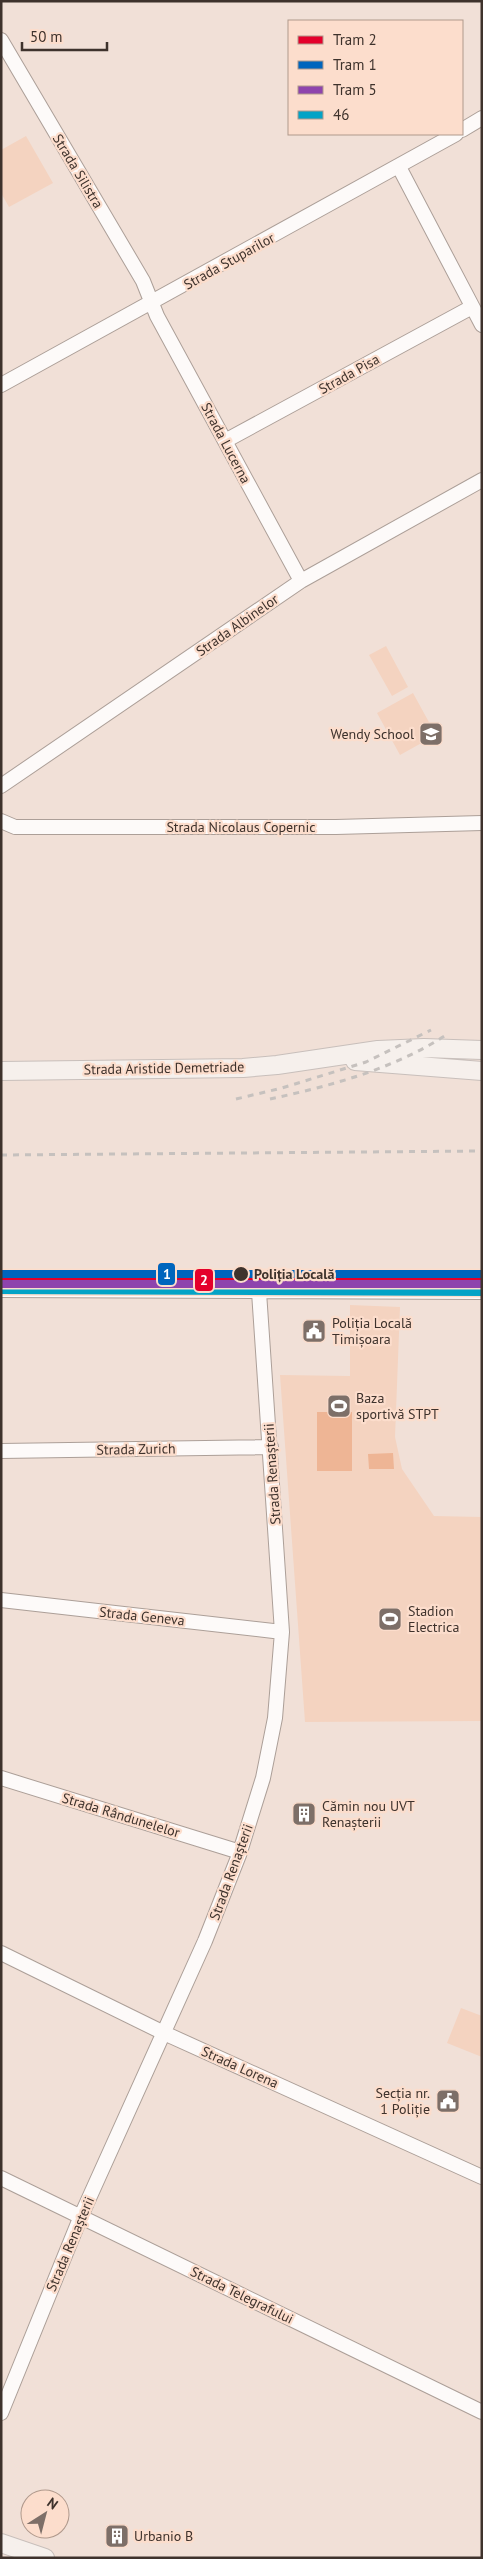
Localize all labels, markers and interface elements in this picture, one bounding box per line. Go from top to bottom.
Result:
scale bar [22,20,108,52]
legend [288,20,463,135]
text: 50 m [30,27,63,46]
text: Tram 2 [333,30,377,49]
text: Tram 1 [333,55,377,74]
text: Tram 5 [333,80,377,99]
text: 46 [333,105,349,124]
street label: Strada Silistra [49,131,107,211]
street label: Strada Stuparilor [180,228,278,293]
street label: Strada Pisa [316,350,382,398]
street label: Strada Lucerna [197,399,255,487]
street label: Strada Albinelor [192,590,282,660]
school or university icon: Wendy School [418,721,444,747]
place label: Wendy School [330,725,414,743]
street label: Strada Nicolaus Copernic [166,818,316,836]
street label: Strada Aristide Demetriade [83,1058,245,1078]
line badge: 1 [157,1262,176,1286]
text: 1 [163,1265,171,1283]
marker: Poliția Locală [232,1265,250,1283]
place label: Poliția Locală [254,1265,334,1283]
line badge: 2 [194,1268,214,1292]
text: 2 [200,1271,208,1289]
place label: Poliția Locală Timișoara [332,1314,412,1348]
public building icon: Poliția Locală Timișoara [301,1318,327,1344]
place label: Baza sportivă STPT [356,1389,439,1423]
sports icon: Baza sportivă STPT [326,1393,352,1419]
street label: Strada Renașterii [259,1423,285,1525]
street label: Strada Zurich [96,1439,176,1459]
place label: Stadion Electrica [408,1602,459,1636]
street label: Strada Geneva [98,1603,186,1629]
sports icon: Stadion Electrica [377,1606,403,1632]
street label: Strada Rândunelelor [60,1789,182,1842]
place label: Cămin nou UVT Renașterii [322,1797,415,1831]
building icon: Cămin nou UVT Renașterii [291,1801,317,1827]
street label: Strada Renașterii [205,1821,257,1923]
street label: Strada Lorena [199,2042,281,2092]
place label: Secția nr. 1 Poliție [376,2084,430,2118]
public building icon: Secția nr. 1 Poliție [435,2088,461,2114]
street label: Strada Renașterii [42,2194,98,2294]
street label: Strada Telegrafului [188,2262,296,2328]
north arrow [20,2489,70,2539]
text: N [44,2493,62,2513]
building icon: Urbanio B [104,2523,130,2549]
place label: Urbanio B [134,2527,193,2545]

